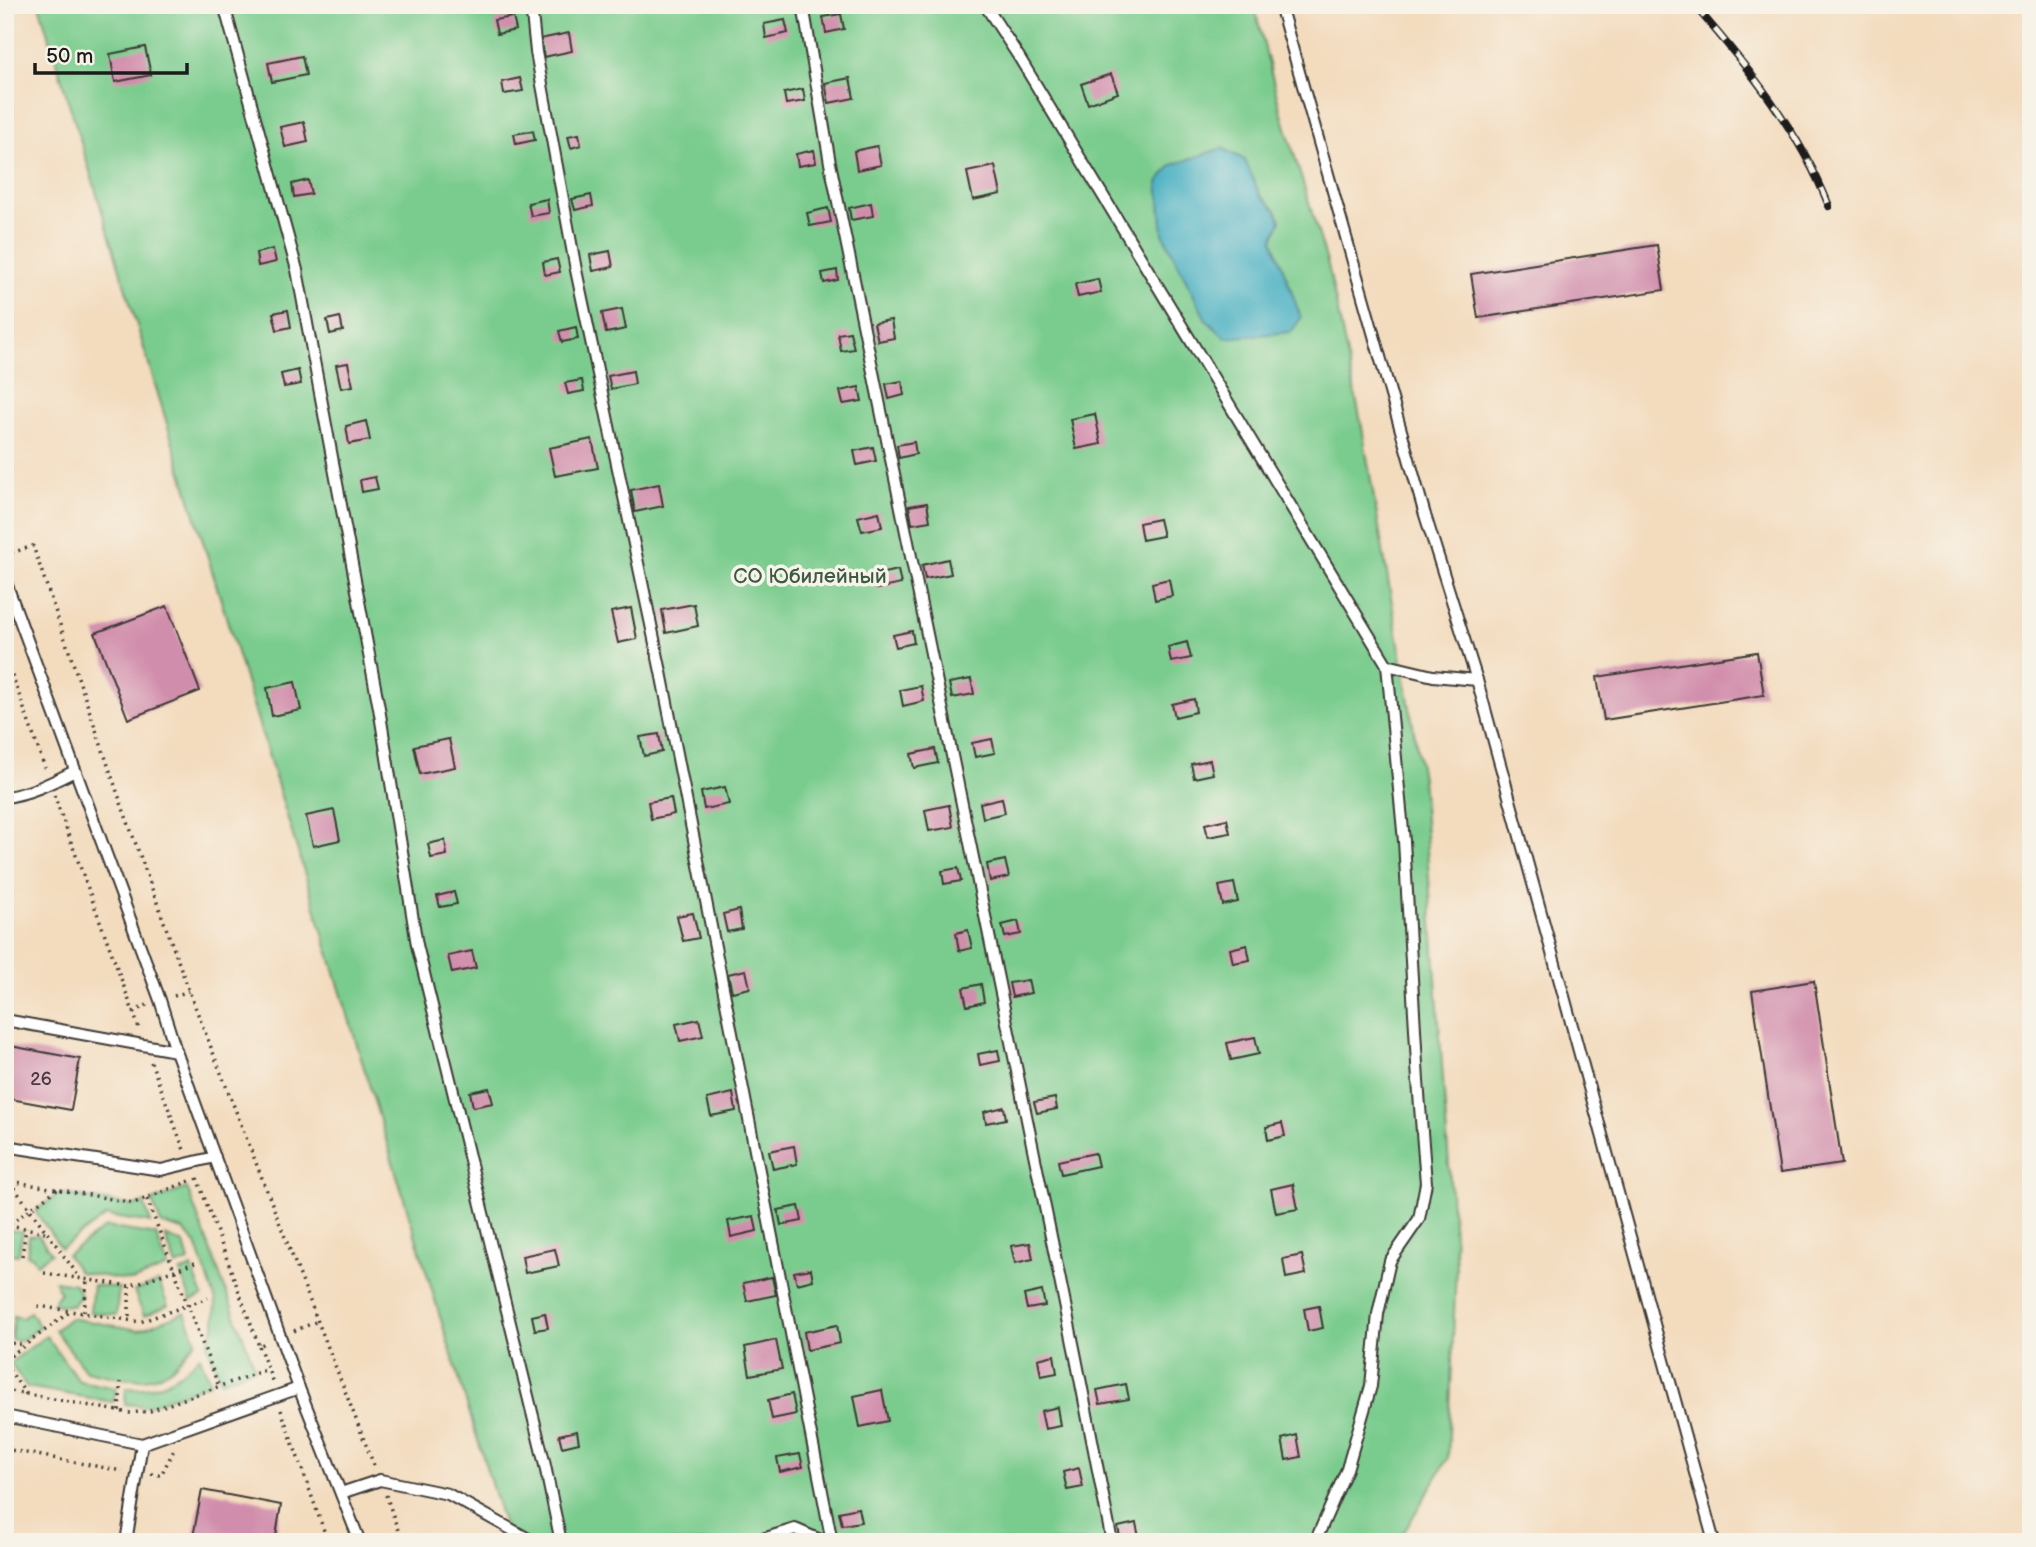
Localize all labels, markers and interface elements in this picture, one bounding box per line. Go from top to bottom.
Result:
scale bar [35,32,187,76]
text: 50 m [46,44,93,69]
park label: СО Юбилейный [733,564,887,589]
house number: 26 [30,1069,52,1090]

